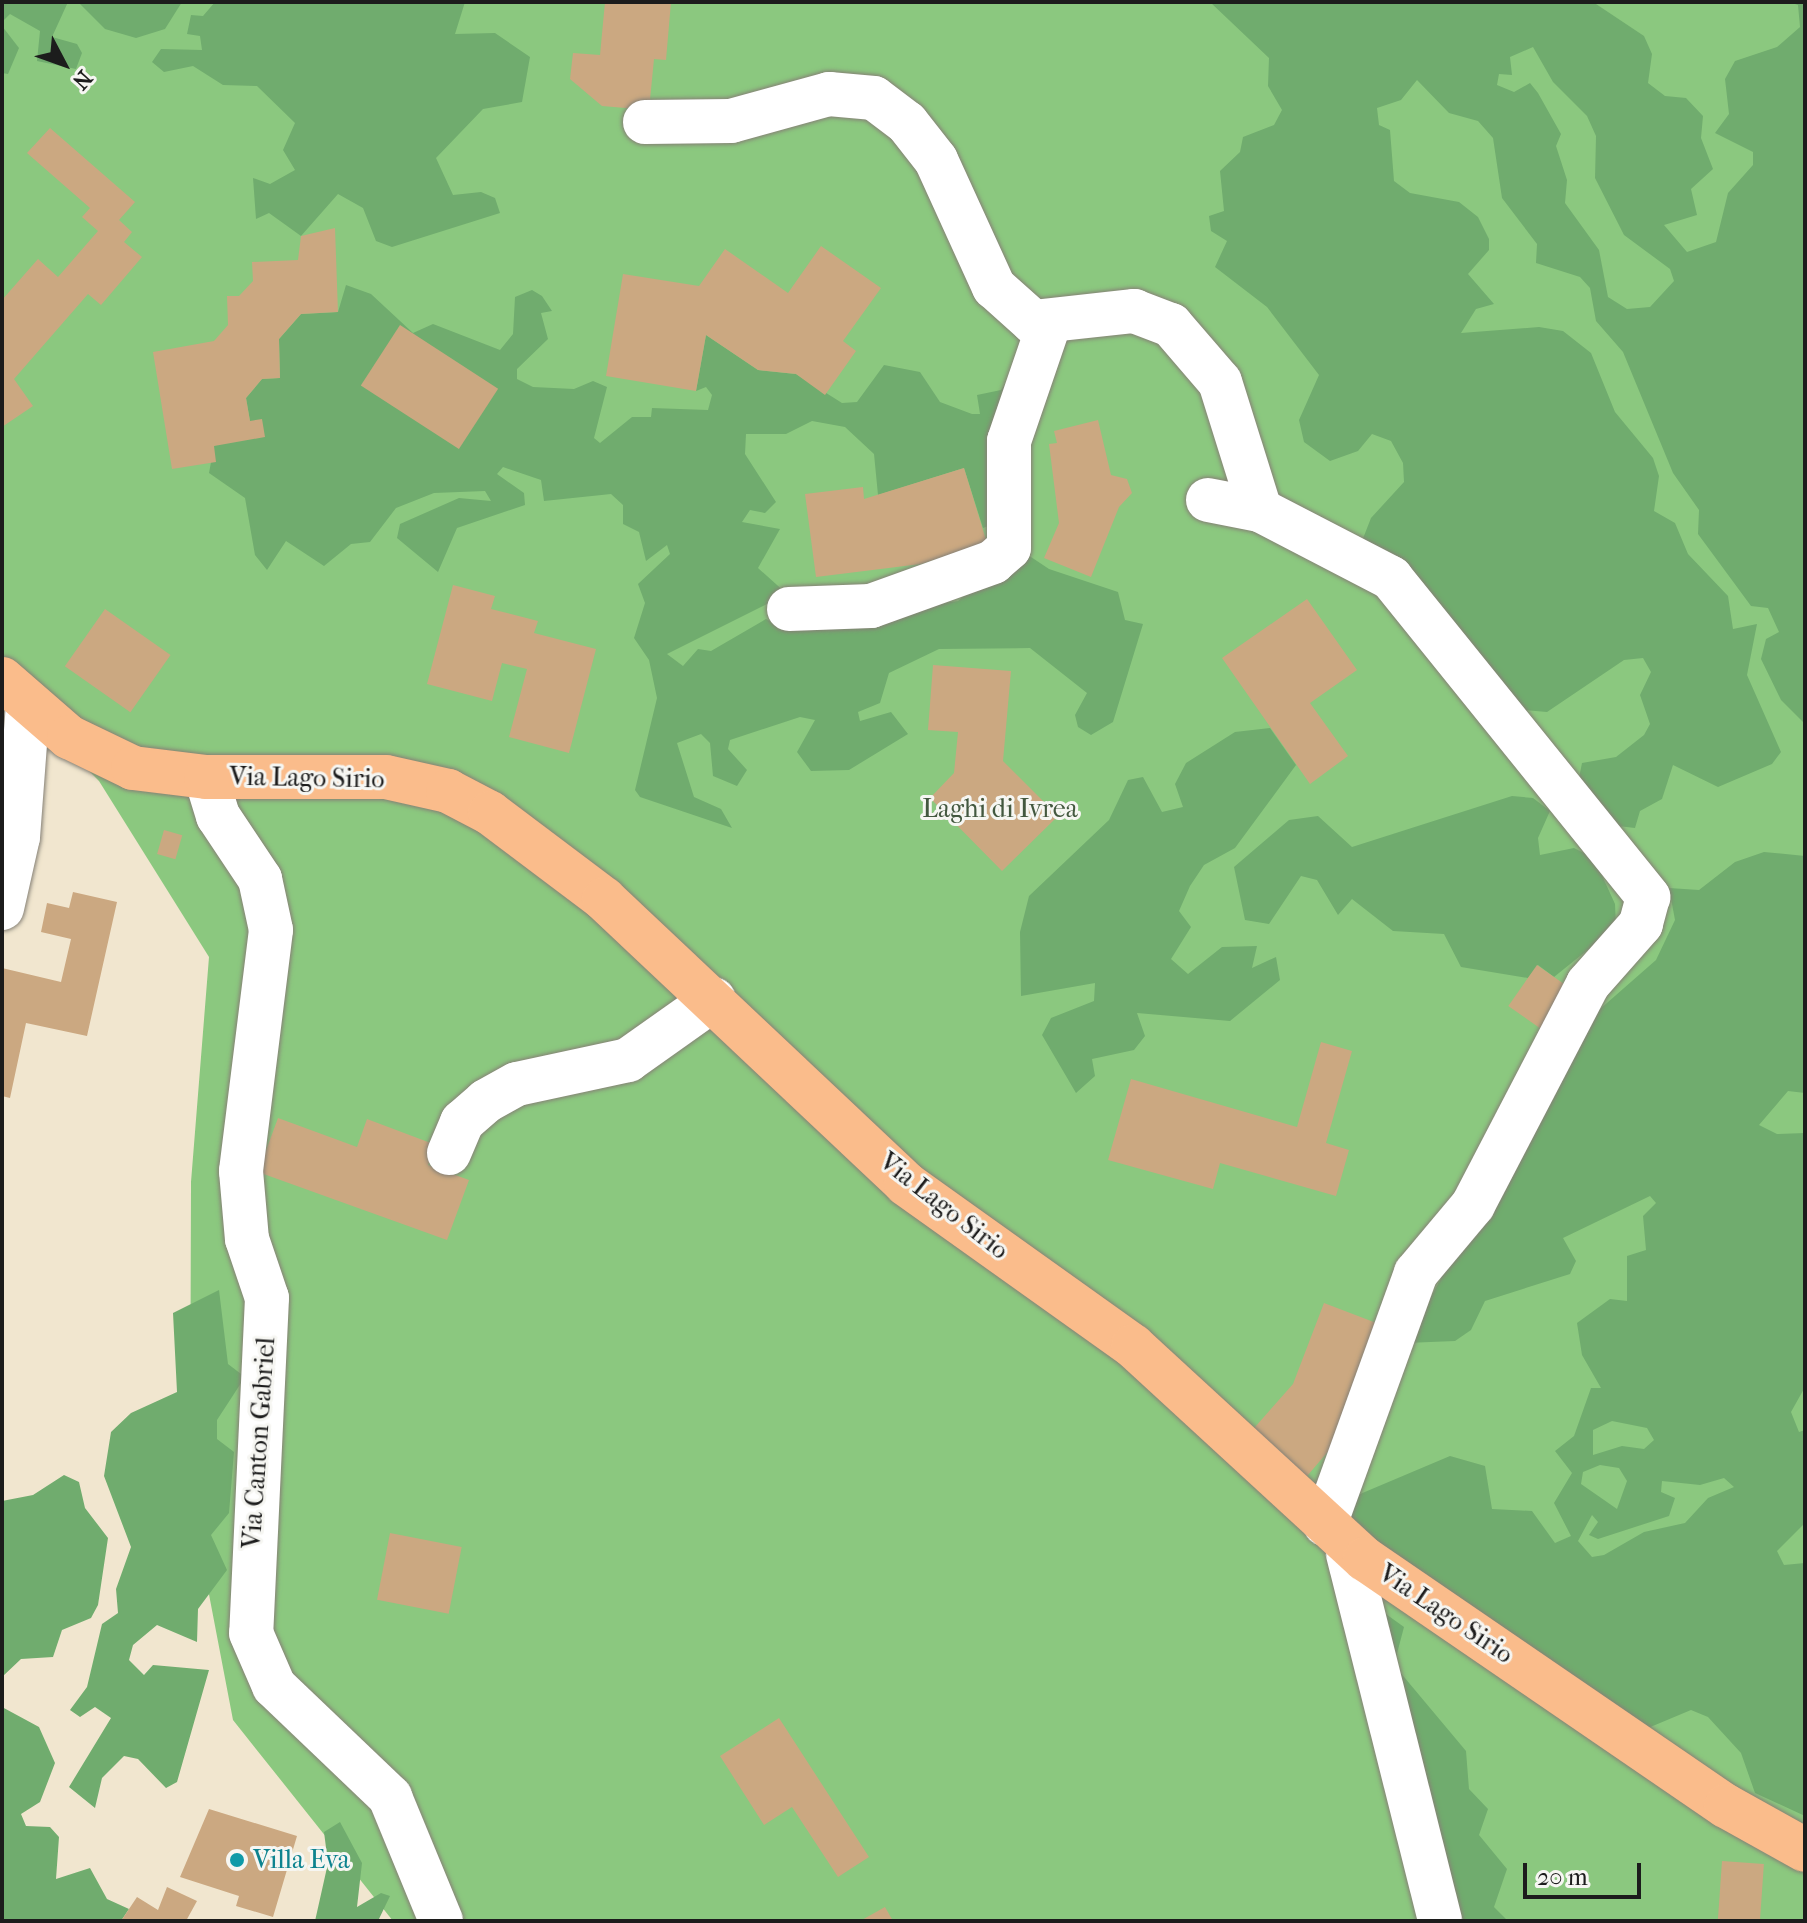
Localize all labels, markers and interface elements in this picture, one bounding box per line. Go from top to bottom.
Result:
north arrow [24,24,104,104]
text: N [67,65,97,95]
street label: Via Lago Sirio [229,761,385,795]
park label: Laghi di Ivrea [922,793,1078,825]
street label: Via Lago Sirio [873,1146,1015,1266]
street label: Via Canton Gabriel [236,1336,282,1550]
street label: Via Lago Sirio [1373,1558,1519,1670]
place label: Villa Eva [253,1844,350,1876]
scale bar [1527,1847,1645,1897]
marker: Villa Eva [228,1851,246,1869]
text: 20 m [1537,1863,1588,1891]

